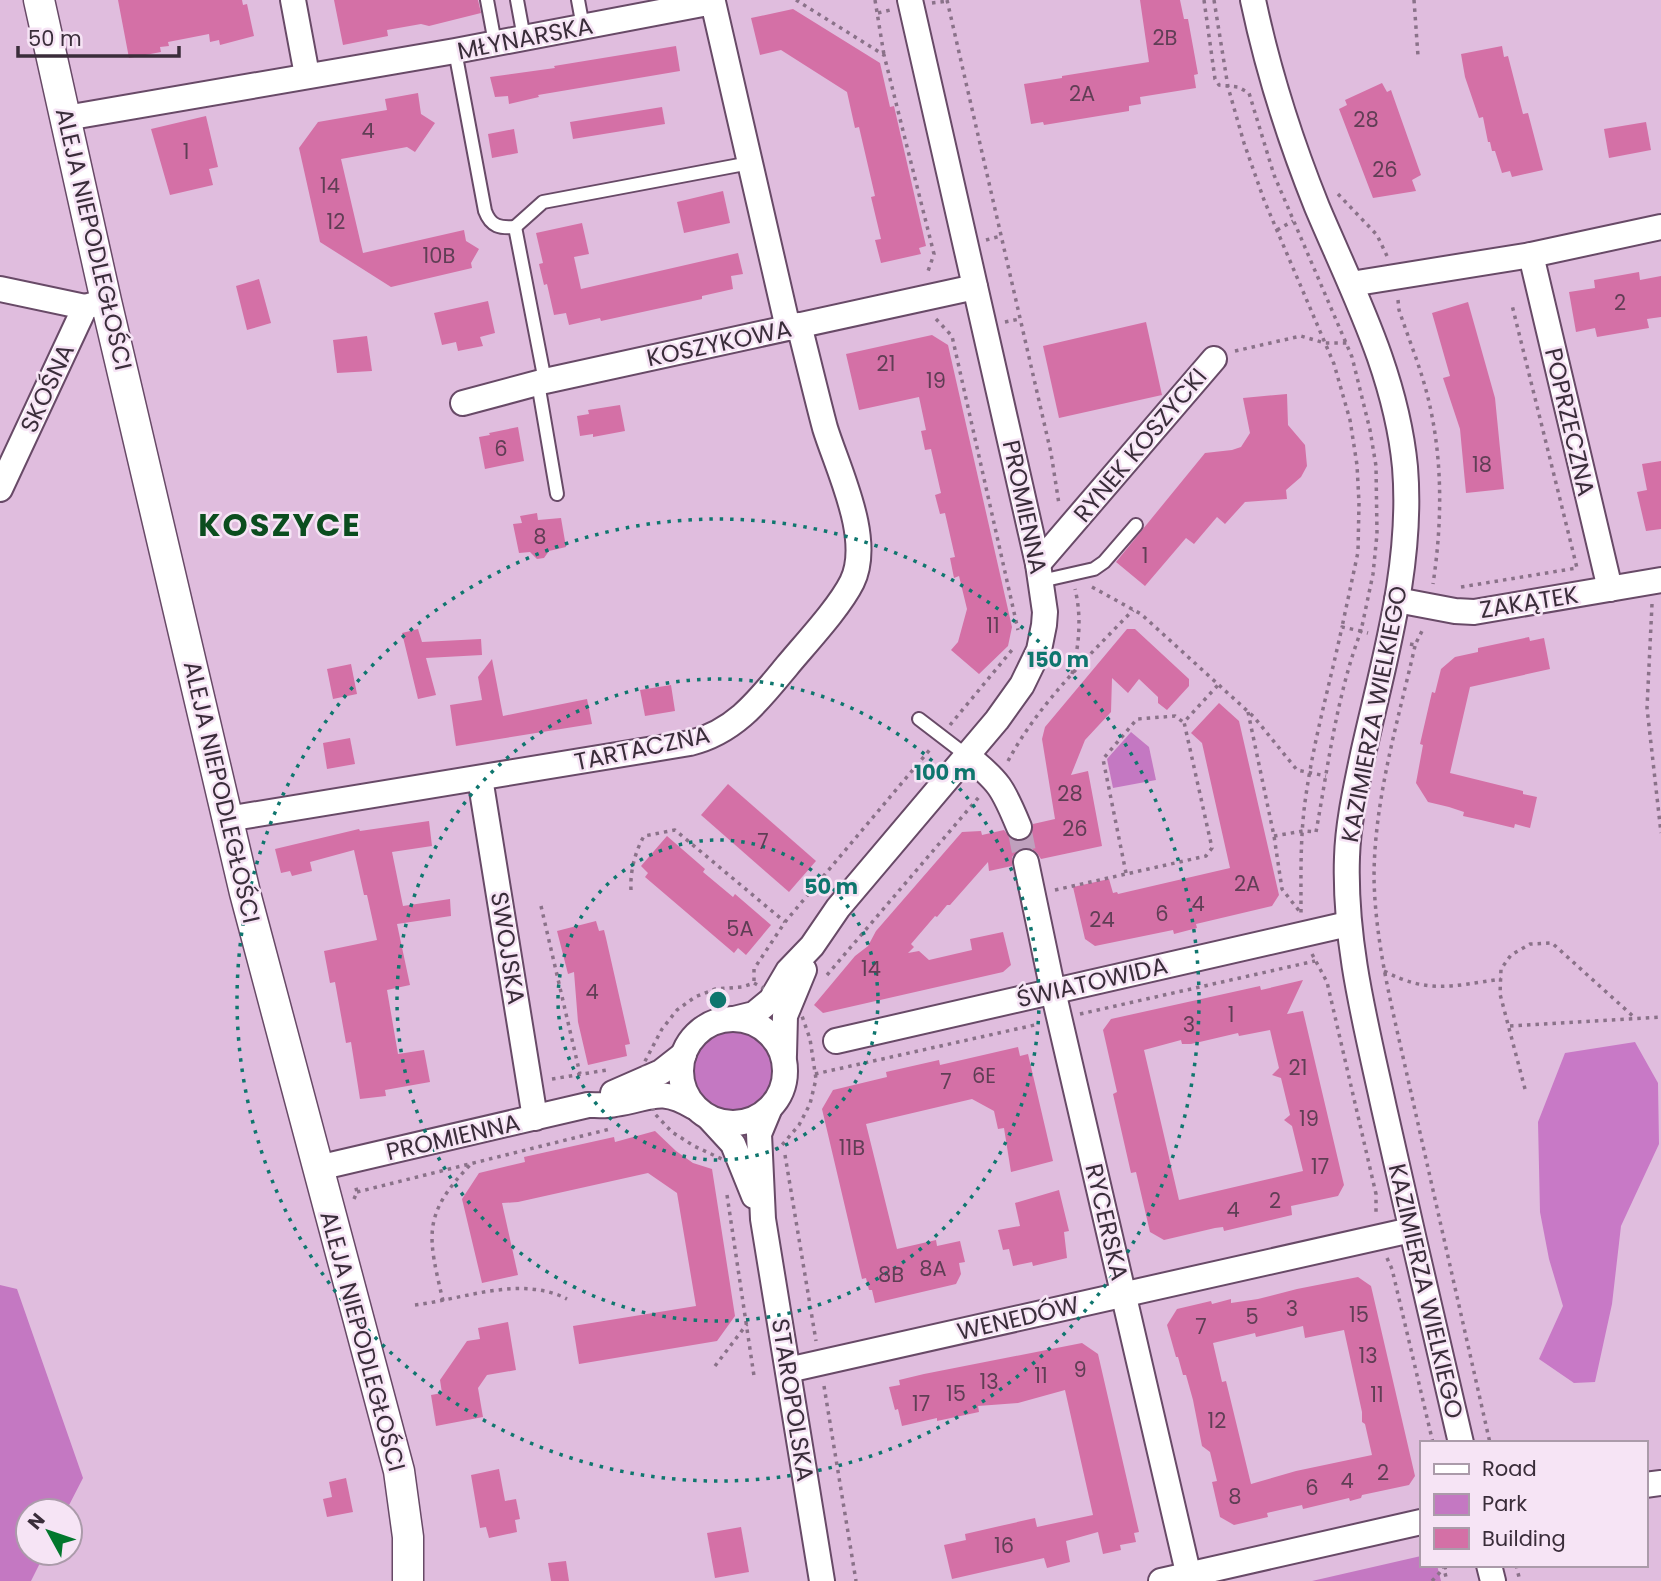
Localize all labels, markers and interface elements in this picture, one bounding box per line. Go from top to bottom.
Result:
street label: MŁYNARSKA [454,9,596,67]
scale bar [18,14,178,58]
house number: 2B [1153,23,1177,52]
text: 50 m [28,24,82,53]
house number: 2A [1069,79,1095,108]
street label: ALEJA NIEPODLEGŁOŚCI [48,105,140,373]
house number: 28 [1353,105,1379,134]
house number: 4 [361,116,375,145]
house number: 1 [183,137,189,166]
house number: 26 [1372,155,1398,184]
house number: 14 [320,171,340,200]
house number: 12 [327,207,345,236]
house number: 10B [423,241,455,270]
house number: 2 [1614,288,1626,317]
street label: KOSZYKOWA [644,312,794,374]
street label: SKOŚNA [12,338,82,438]
street label: POPRZECZNA [1537,345,1603,499]
house number: 21 [877,349,895,378]
street label: RYNEK KOSZYCKI [1066,361,1214,529]
house number: 19 [926,366,946,395]
house number: 6 [494,434,508,463]
street label: PROMIENNA [995,437,1055,577]
house number: 18 [1472,450,1492,479]
district label: KOSZYCE [198,502,362,547]
house number: 8 [533,522,547,551]
house number: 1 [1142,541,1148,570]
street label: ZAKĄTEK [1477,578,1581,626]
street label: KAZIMIERZA WIELKIEGO [1333,583,1415,845]
house number: 11 [986,611,1000,640]
text: 150 m [1027,645,1089,674]
street label: ALEJA NIEPODLEGŁOŚCI [176,658,268,926]
street label: TARTACZNA [571,718,713,778]
text: 100 m [914,758,976,787]
house number: 28 [1057,779,1083,808]
house number: 26 [1062,814,1088,843]
house number: 7 [757,827,769,856]
house number: 2A [1234,869,1260,898]
text: 50 m [804,872,858,901]
street label: SWOJSKA [483,889,533,1007]
house number: 4 [1191,889,1205,918]
house number: 6 [1155,899,1169,928]
house number: 24 [1089,905,1115,934]
house number: 5A [726,914,754,943]
street label: ŚWIATOWIDA [1013,949,1171,1015]
house number: 14 [861,954,881,983]
house number: 4 [585,977,599,1006]
centre of rings [706,988,730,1012]
house number: 1 [1228,1000,1234,1029]
house number: 3 [1183,1010,1195,1039]
house number: 21 [1289,1053,1307,1082]
house number: 6E [972,1061,996,1090]
house number: 7 [940,1067,952,1096]
house number: 19 [1299,1104,1319,1133]
street label: PROMIENNA [383,1106,523,1168]
house number: 11B [839,1133,865,1162]
house number: 17 [1311,1152,1329,1181]
street label: RYCERSKA [1078,1160,1136,1284]
street label: KAZIMIERZA WIELKIEGO [1381,1160,1471,1422]
house number: 2 [1269,1186,1281,1215]
house number: 4 [1226,1195,1240,1224]
street label: ALEJA NIEPODLEGŁOŚCI [312,1207,414,1475]
house number: 8A [919,1254,947,1283]
house number: 8B [878,1260,904,1289]
street label: WENEDÓW [954,1288,1082,1348]
house number: 3 [1286,1294,1298,1323]
house number: 15 [1349,1300,1369,1329]
house number: 5 [1245,1302,1259,1331]
house number: 7 [1195,1312,1207,1341]
street label: STAROPOLSKA [764,1316,822,1484]
house number: 13 [1358,1341,1378,1370]
house number: 9 [1073,1355,1087,1384]
house number: 11 [1034,1361,1048,1390]
house number: 13 [979,1367,999,1396]
house number: 15 [946,1379,966,1408]
house number: 11 [1370,1380,1384,1409]
house number: 17 [912,1389,930,1418]
house number: 12 [1208,1406,1226,1435]
legend [1420,1441,1647,1567]
text: Road [1482,1454,1537,1483]
house number: 2 [1377,1458,1389,1487]
house number: 4 [1340,1466,1354,1495]
house number: 6 [1305,1473,1319,1502]
house number: 8 [1228,1482,1242,1511]
text: Park [1482,1489,1527,1518]
north arrow [14,1497,84,1567]
text: N [21,1507,51,1536]
text: Building [1482,1524,1566,1553]
house number: 16 [994,1531,1014,1560]

